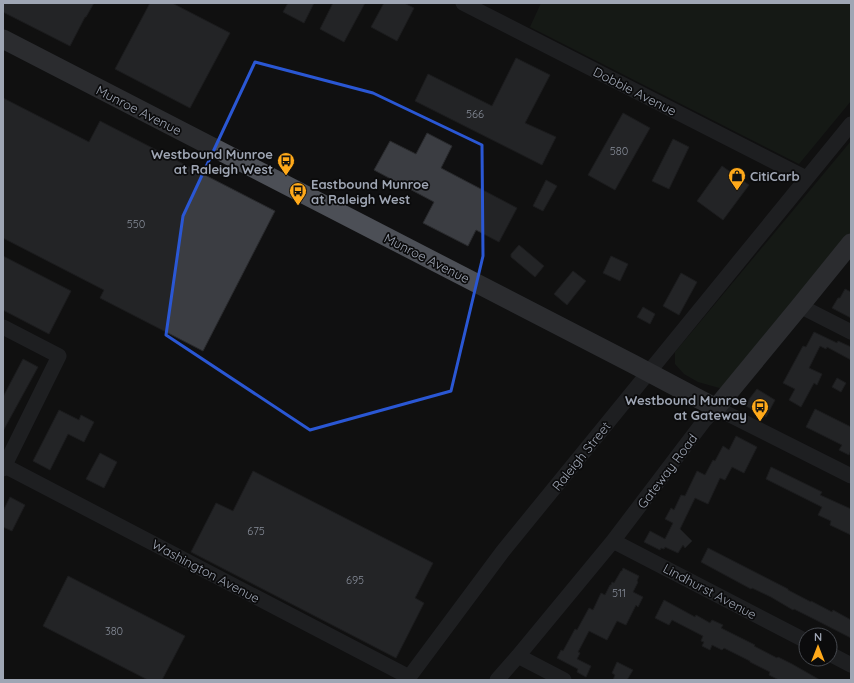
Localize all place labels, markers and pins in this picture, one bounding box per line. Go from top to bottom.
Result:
place label: Westbound Munroe at Raleigh West [151,146,273,177]
bus stop icon: Westbound Munroe at Raleigh West [276,151,296,176]
shop icon: CitiCarb [727,166,747,191]
place label: CitiCarb [750,168,800,184]
place label: Eastbound Munroe at Raleigh West [311,176,429,207]
bus stop icon: Eastbound Munroe at Raleigh West [288,181,308,206]
place label: Westbound Munroe at Gateway [625,392,747,423]
bus stop icon: Westbound Munroe at Gateway [750,397,770,422]

